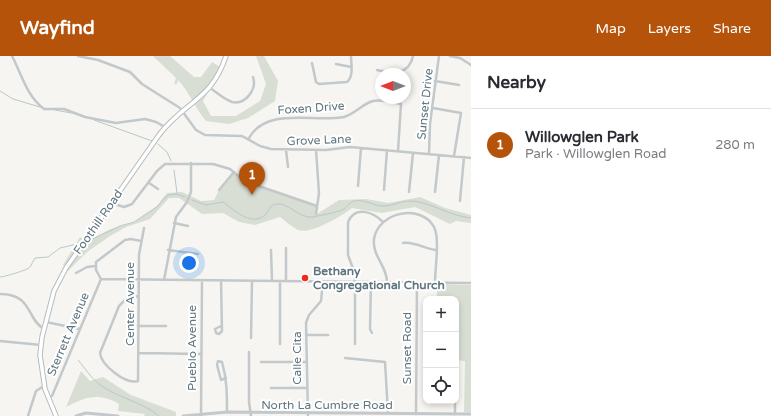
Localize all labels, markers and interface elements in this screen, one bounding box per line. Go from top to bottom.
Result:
text: Wayfind [20,17,95,39]
text: Map [596,20,626,37]
text: Layers [648,20,691,37]
text: Share [713,20,751,37]
street label: Sunset Drive [414,67,436,140]
north arrow [375,68,411,104]
text: Nearby [487,72,546,93]
street label: Foxen Drive [277,99,345,117]
text: Willowglen Park [525,128,639,146]
street label: Grove Lane [286,132,352,148]
text: 1 [496,137,504,153]
text: 280 m [715,137,755,153]
text: Park · Willowglen Road [525,146,666,162]
pin: 1 [239,162,265,195]
street label: Foothill Road [71,187,125,257]
your location [179,253,199,273]
street label: Center Avenue [123,262,137,346]
place label: Bethany Congregational Church [313,264,445,293]
marker: Bethany Congregational Church [300,273,310,283]
street label: Sterrett Avenue [44,290,92,378]
map controls [423,296,459,404]
button: + [423,296,459,332]
street label: Pueblo Avenue [185,305,199,391]
street label: Sunset Road [400,312,414,384]
street label: Calle Cita [290,331,304,385]
button: − [423,332,459,368]
button: locate [423,368,459,404]
street label: North La Cumbre Road [261,398,393,412]

